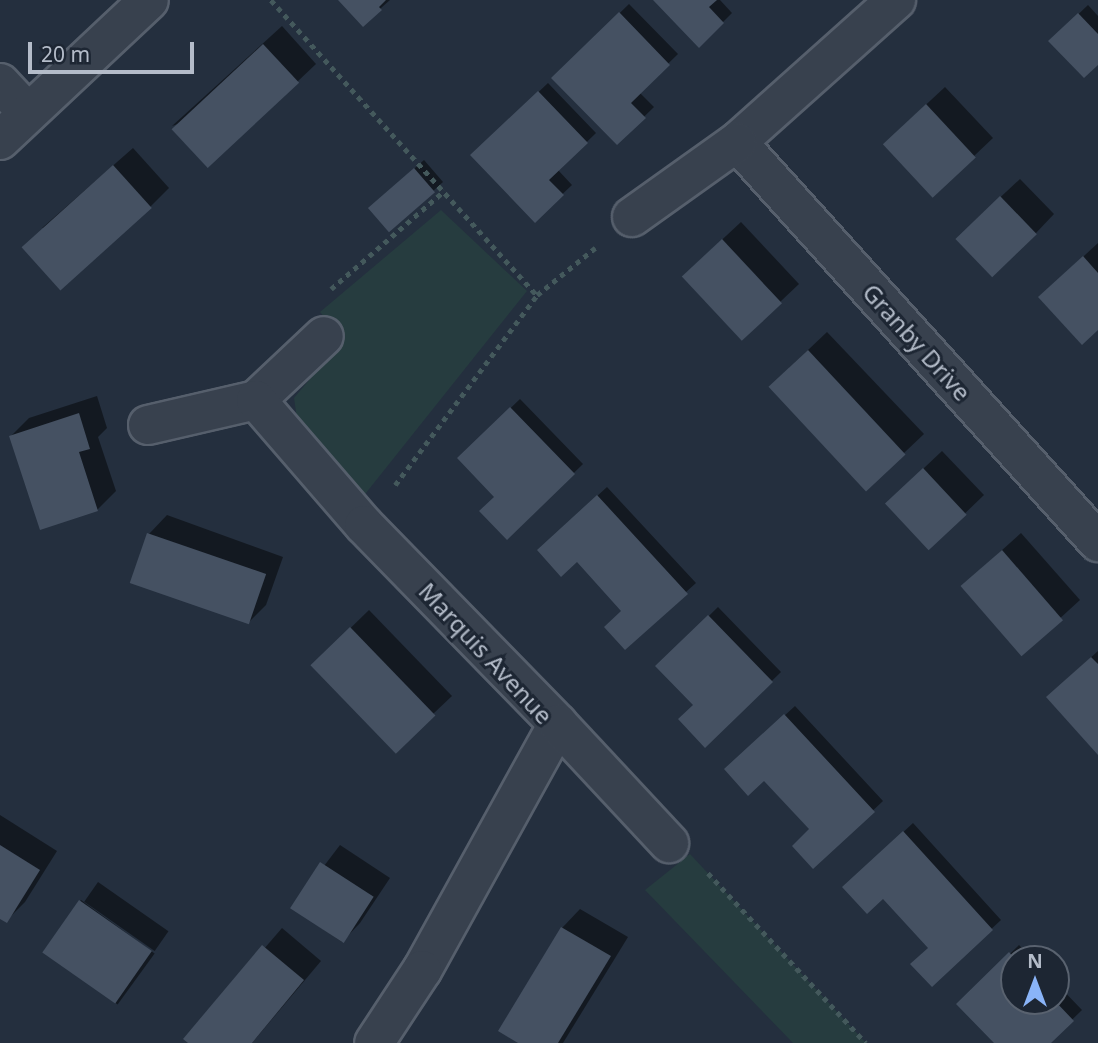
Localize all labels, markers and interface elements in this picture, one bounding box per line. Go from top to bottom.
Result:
scale bar [32,28,198,72]
text: 20 m [41,40,90,68]
street label: Granby Drive [857,278,977,406]
street label: Marquis Avenue [413,576,559,730]
north arrow [1000,945,1070,1015]
text: N [1027,948,1043,974]

